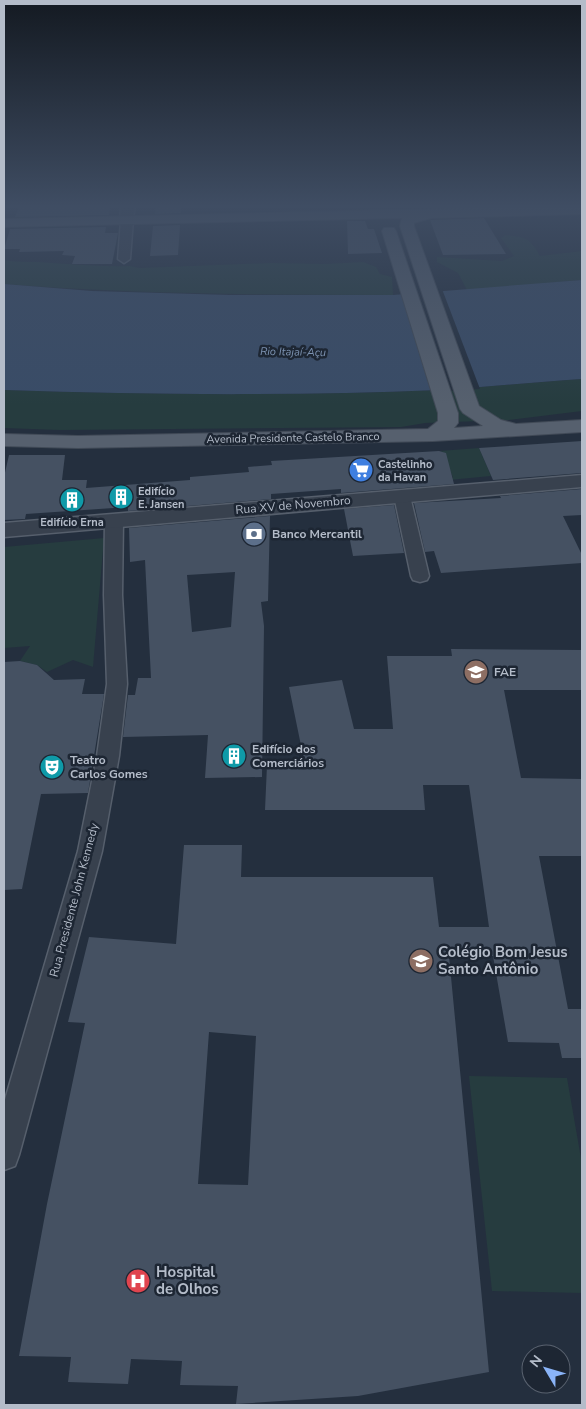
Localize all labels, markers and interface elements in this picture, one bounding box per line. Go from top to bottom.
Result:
water label: Rio Itajaí-Açu [260,344,326,360]
street label: Avenida Presidente Castelo Branco [206,429,380,447]
supermarket icon: Castelinho da Havan [348,457,374,483]
place label: Castelinho da Havan [378,457,432,485]
building icon: Edifício E. Jansen [108,484,134,510]
place label: Edifício E. Jansen [138,484,185,512]
building icon: Edifício Erna [59,487,85,513]
street label: Rua XV de Novembro [235,492,352,518]
place label: Edifício Erna [40,515,104,530]
bank icon: Banco Mercantil [241,521,267,547]
place label: Banco Mercantil [272,526,362,542]
school or university icon: FAE [463,659,489,685]
place label: FAE [494,664,516,680]
place label: Edifício dos Comerciários [252,741,324,771]
building icon: Edifício dos Comerciários [221,743,247,769]
place label: Teatro Carlos Gomes [70,752,148,782]
theatre icon: Teatro Carlos Gomes [39,754,65,780]
street label: Rua Presidente John Kennedy [46,820,102,979]
place label: Colégio Bom Jesus Santo Antônio [438,942,568,979]
school or university icon: Colégio Bom Jesus Santo Antônio [408,948,434,974]
place label: Hospital de Olhos [156,1262,218,1299]
hospital icon: Hospital de Olhos [125,1268,151,1294]
north arrow [521,1344,571,1394]
text: N [525,1351,547,1371]

